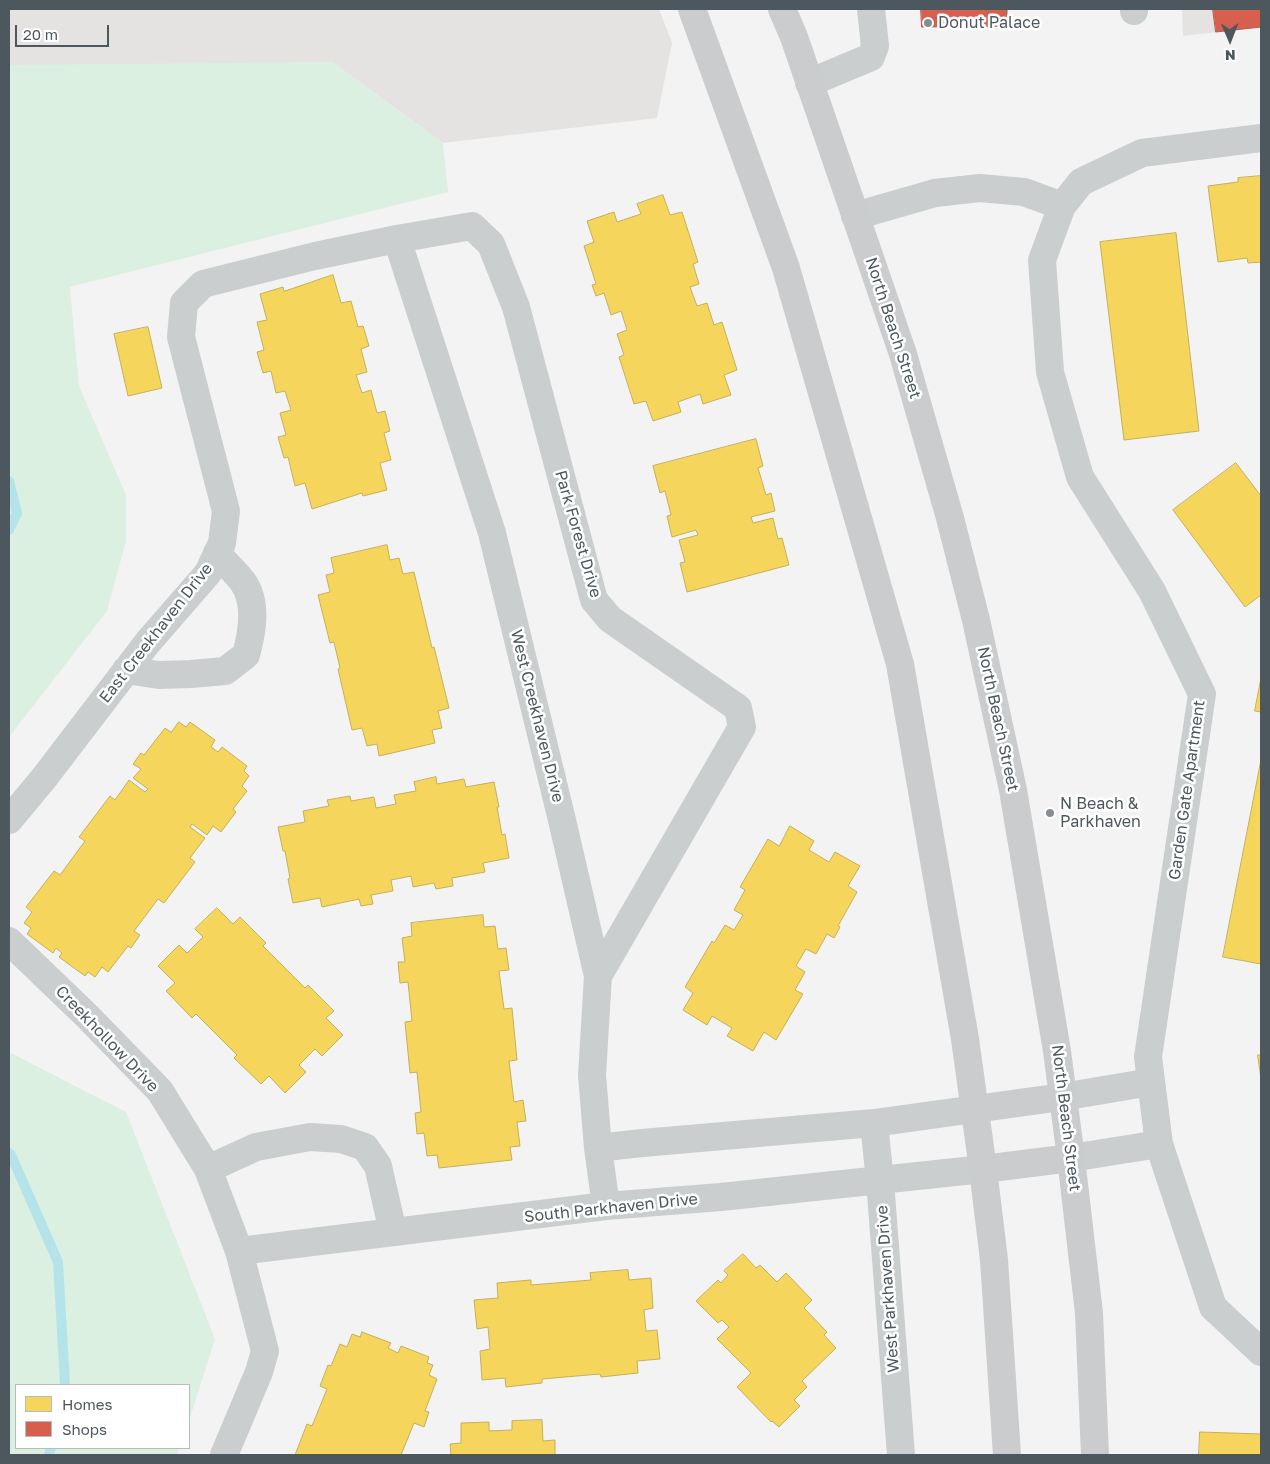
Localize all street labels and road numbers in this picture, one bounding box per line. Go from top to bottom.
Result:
street label: North Beach Street [861,255,925,401]
street label: Park Forest Drive [551,468,605,600]
street label: East Creekhaven Drive [95,559,217,707]
street label: West Creekhaven Drive [506,628,568,804]
street label: North Beach Street [973,645,1023,793]
street label: Garden Gate Apartment [1165,699,1209,881]
street label: Creekhollow Drive [51,982,163,1096]
street label: North Beach Street [1047,1044,1085,1192]
street label: South Parkhaven Drive [523,1189,699,1227]
street label: West Parkhaven Drive [873,1205,903,1373]

